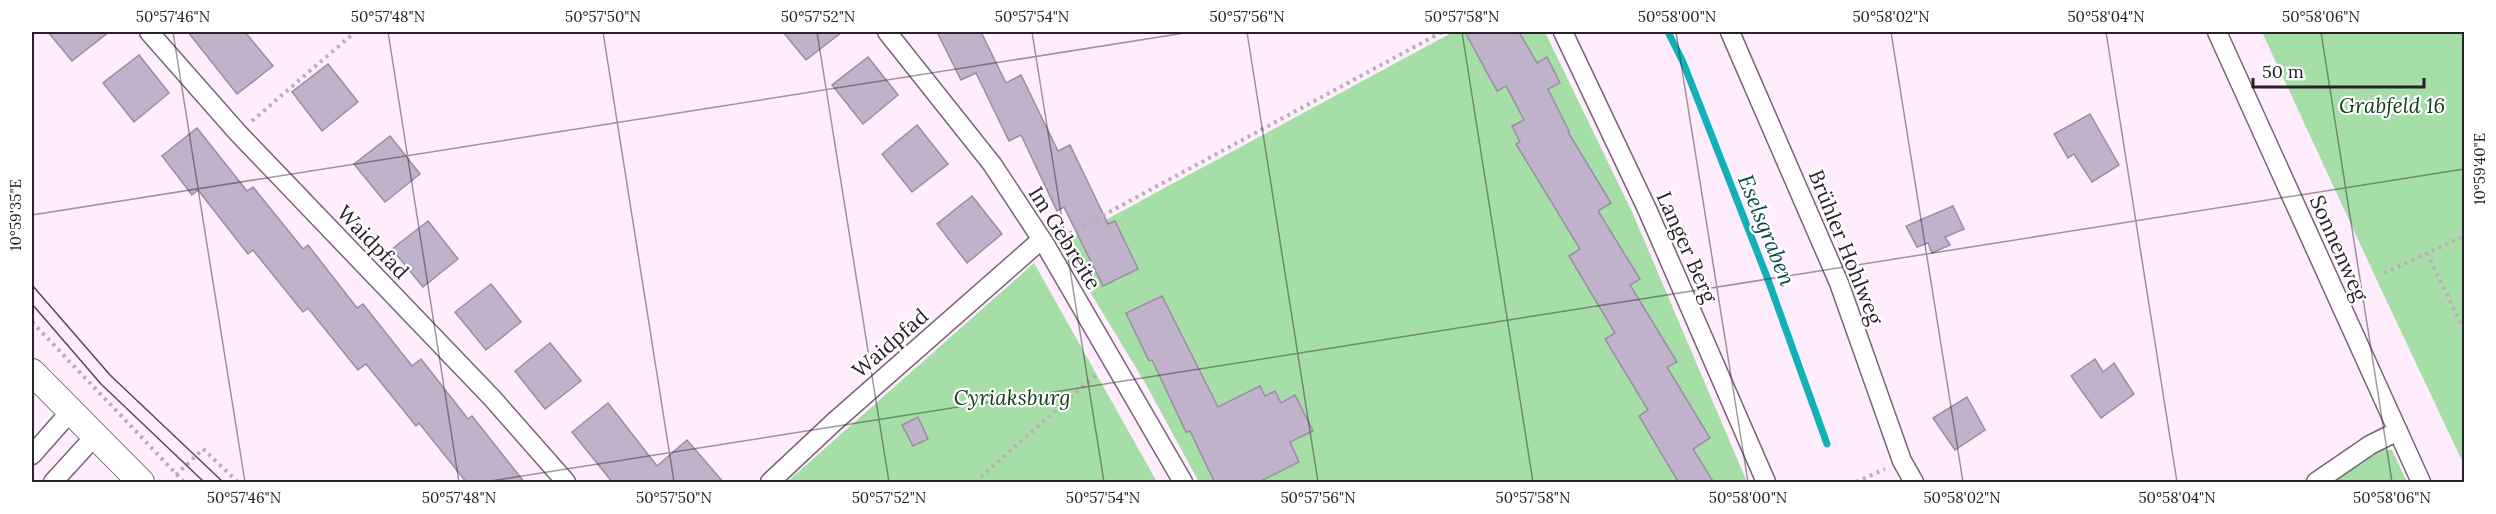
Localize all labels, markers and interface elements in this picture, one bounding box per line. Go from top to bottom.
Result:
text: 50°57'46"N [136,7,210,26]
text: 50°57'48"N [351,7,425,26]
text: 50°57'50"N [565,7,641,26]
text: 50°57'52"N [781,7,855,26]
text: 50°57'54"N [995,7,1069,26]
text: 50°57'56"N [1209,7,1285,26]
text: 50°57'58"N [1424,7,1500,26]
text: 50°58'00"N [1638,7,1716,26]
text: 50°58'02"N [1852,7,1930,26]
text: 50°58'04"N [2067,7,2145,26]
text: 50°58'06"N [2282,7,2360,26]
scale bar [2253,51,2424,89]
text: 50 m [2262,60,2304,83]
park label: Grabfeld 16 [2339,92,2445,119]
text: 10°59'40"E [2470,133,2489,205]
street label: Brühler Hohlweg [1803,166,1890,329]
water label: Eselsgraben [1732,170,1802,290]
text: 10°59'35"E [6,179,25,251]
street label: Im Gebreite [1023,181,1107,295]
street label: Langer Berg [1651,187,1724,307]
street label: Sonnenweg [2304,191,2374,305]
street label: Waidpfad [331,199,415,285]
street label: Waidpfad [846,303,934,383]
park label: Cyriaksburg [954,384,1070,411]
text: 50°57'46"N [207,488,281,507]
text: 50°57'48"N [422,488,496,507]
text: 50°57'50"N [636,488,712,507]
text: 50°57'52"N [852,488,926,507]
text: 50°57'54"N [1066,488,1140,507]
text: 50°57'56"N [1280,488,1356,507]
text: 50°57'58"N [1495,488,1571,507]
text: 50°58'00"N [1709,488,1787,507]
text: 50°58'02"N [1923,488,2001,507]
text: 50°58'04"N [2138,488,2216,507]
text: 50°58'06"N [2353,488,2431,507]

